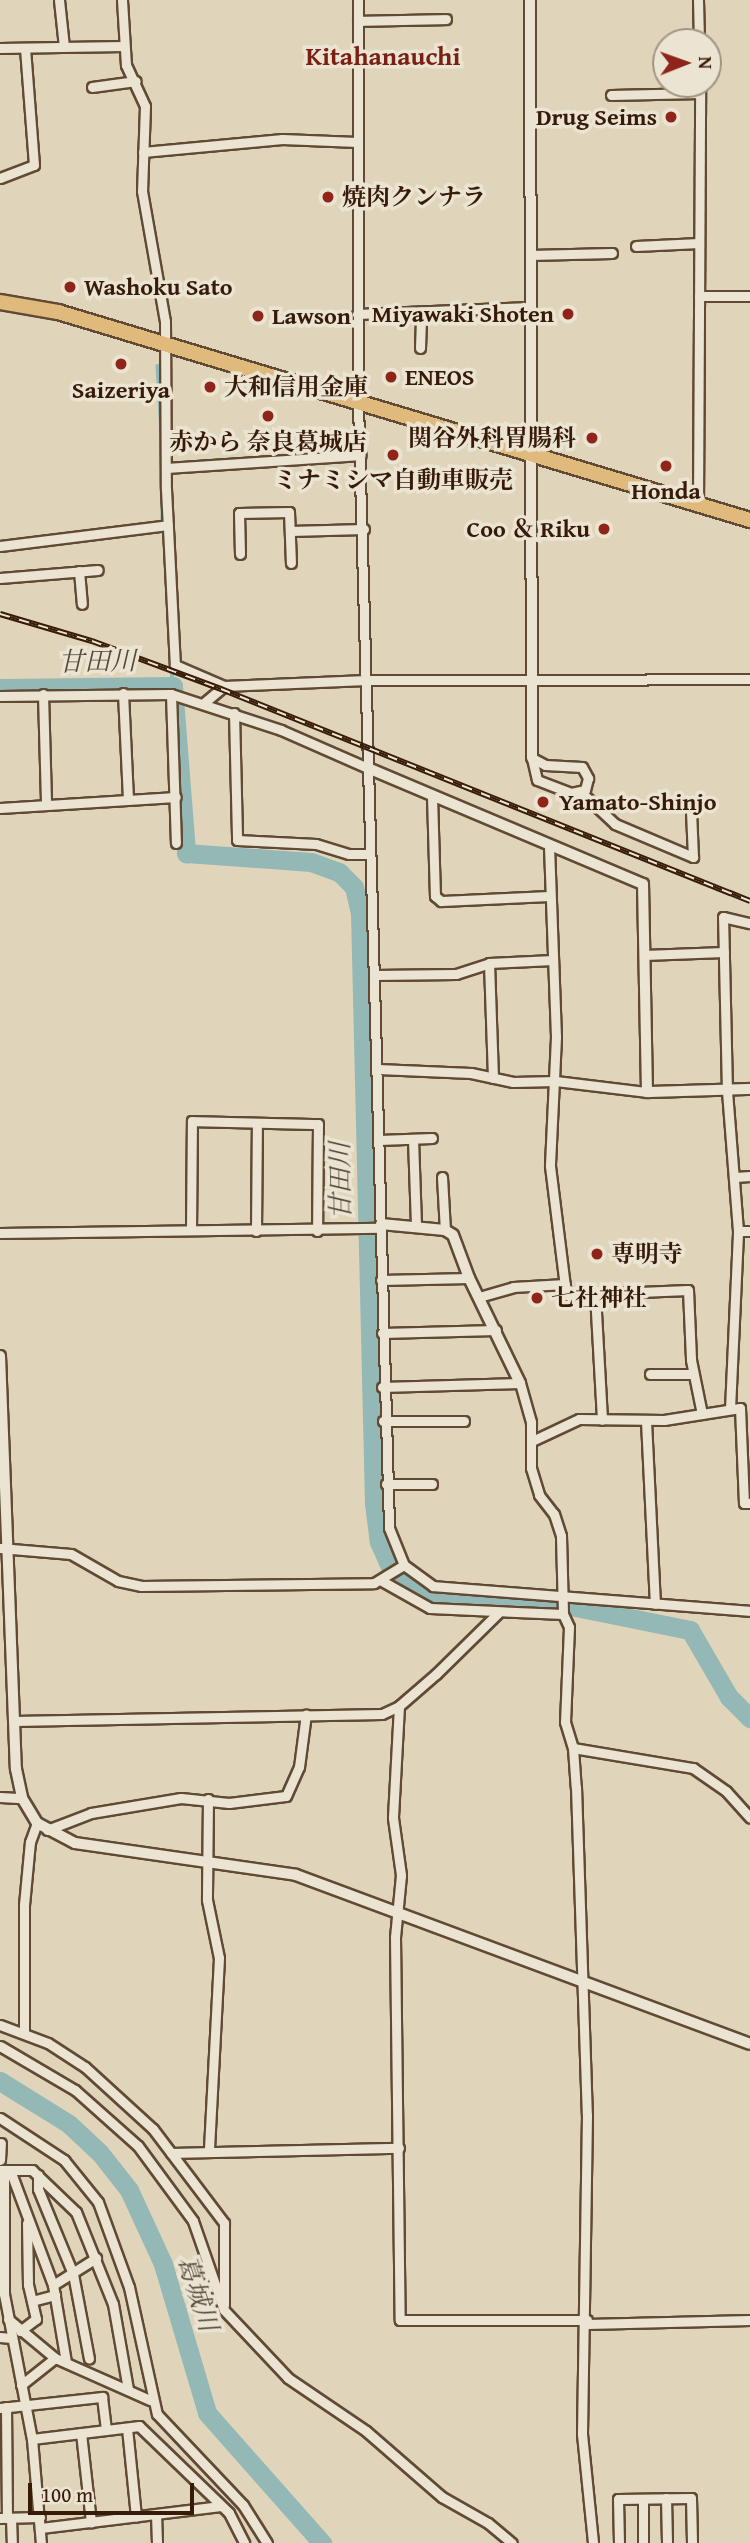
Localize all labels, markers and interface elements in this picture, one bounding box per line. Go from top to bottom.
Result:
north arrow [652,28,722,98]
district label: Kitahanauchi [306,40,460,72]
text: N [692,56,720,69]
place label: Drug Seims [536,103,657,131]
marker: Drug Seims [663,109,679,125]
place label: 焼肉クンナラ [342,183,486,211]
marker: 焼肉クンナラ [320,189,336,205]
place label: Washoku Sato [84,273,232,301]
marker: Washoku Sato [62,279,78,295]
place label: Miyawaki Shoten [372,300,554,328]
place label: Lawson [272,302,351,330]
marker: Miyawaki Shoten [560,306,576,322]
marker: Lawson [250,308,266,324]
marker: Saizeriya [113,356,129,372]
place label: ENEOS [405,363,474,391]
marker: ENEOS [383,369,399,385]
place label: 大和信用金庫 [224,373,368,401]
place label: Saizeriya [72,376,170,404]
marker: 大和信用金庫 [202,379,218,395]
marker: 赤から 奈良葛城店 [260,408,276,424]
place label: 関谷外科胃腸科 [408,424,576,452]
place label: 赤から 奈良葛城店 [169,428,367,456]
marker: 関谷外科胃腸科 [582,428,602,448]
marker: ミナミシマ自動車販売 [385,447,401,463]
marker: Honda [658,458,674,474]
place label: ミナミシマ自動車販売 [273,466,513,494]
place label: Honda [631,477,701,505]
place label: Coo ＆ Riku [467,515,590,543]
marker: Coo ＆ Riku [596,521,612,537]
water label: 甘田川 [58,645,136,677]
place label: Yamato-Shinjo [559,788,716,816]
marker: Yamato-Shinjo [533,792,553,812]
water label: 甘田川 [324,1142,356,1220]
place label: 専明寺 [611,1240,683,1268]
marker: 専明寺 [589,1246,605,1262]
place label: 七社神社 [551,1284,647,1312]
marker: 七社神社 [529,1290,545,1306]
water label: 葛城川 [171,2251,225,2335]
scale bar [32,2470,198,2514]
text: 100 m [41,2479,93,2510]

